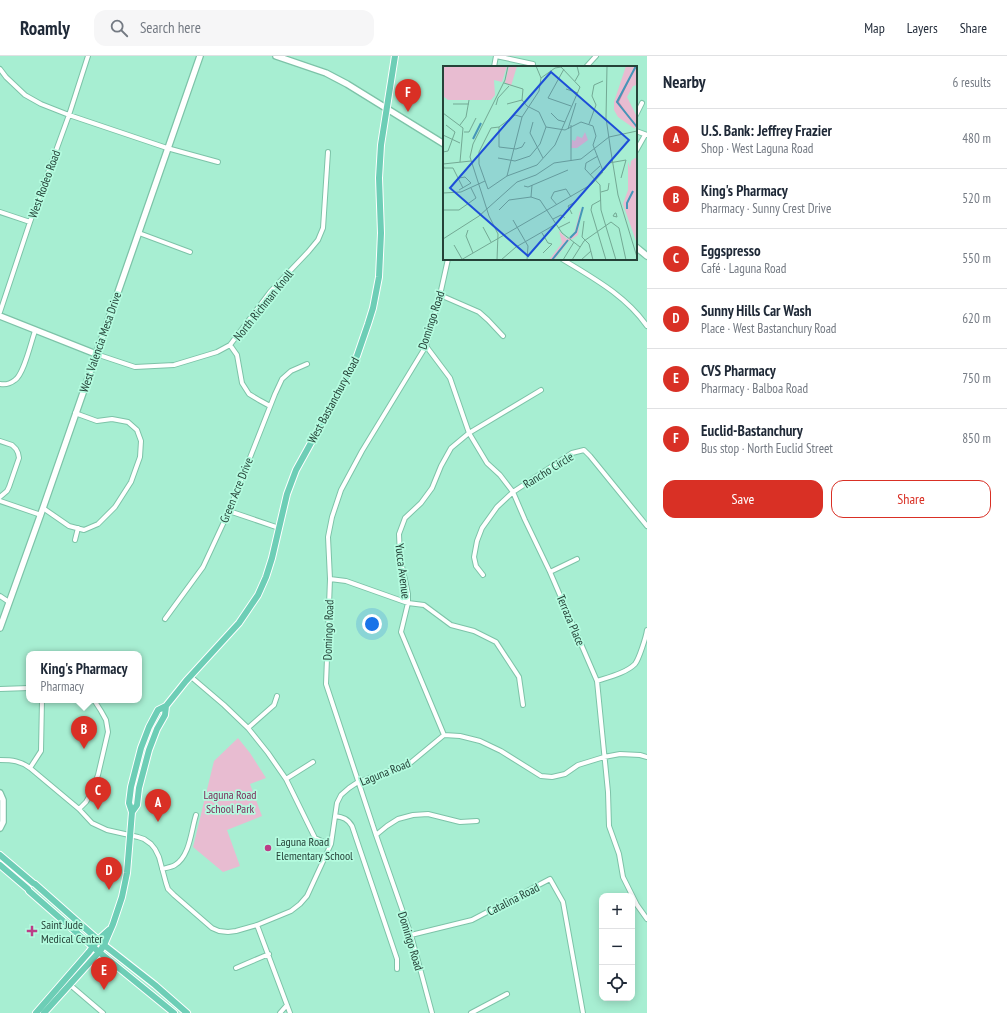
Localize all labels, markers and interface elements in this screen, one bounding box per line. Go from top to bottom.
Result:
search box [94,10,374,46]
text: Roamly [20,16,70,40]
icon: search [108,17,130,39]
text: Search here [140,18,201,37]
text: Map [864,19,885,37]
text: Layers [907,19,938,37]
text: Share [960,19,987,37]
inset map [443,66,637,260]
text: Nearby [663,71,706,93]
text: 6 results [952,74,991,91]
pin: F [395,79,421,112]
text: U.S. Bank: Jeffrey Frazier [701,121,832,140]
text: A [673,130,679,147]
text: 480 m [962,130,991,147]
text: Shop · West Laguna Road [701,140,814,157]
street label: West Rodeo Road [25,148,63,220]
text: King's Pharmacy [701,181,788,200]
text: B [673,190,679,207]
text: 520 m [962,190,991,207]
text: Pharmacy · Sunny Crest Drive [701,200,831,217]
text: Eggspresso [701,241,761,260]
text: C [673,250,679,267]
text: 550 m [962,250,991,267]
text: Café · Laguna Road [701,260,786,277]
street label: North Richman Knoll [230,267,296,343]
street label: Domingo Road [415,289,447,351]
street label: West Valencia Mesa Drive [76,290,124,394]
text: Sunny Hills Car Wash [701,301,812,320]
text: D [673,310,679,327]
text: 620 m [962,310,991,327]
text: Place · West Bastanchury Road [701,320,837,337]
street label: West Bastanchury Road [304,354,362,446]
text: CVS Pharmacy [701,361,776,380]
text: E [673,370,679,387]
text: 750 m [962,370,991,387]
text: Pharmacy · Balboa Road [701,380,808,397]
text: Euclid-Bastanchury [701,421,803,440]
text: F [673,430,679,447]
text: 850 m [962,430,991,447]
text: Bus stop · North Euclid Street [701,440,833,457]
street label: Rancho Circle [520,449,576,491]
street label: Green Acre Drive [216,455,256,525]
button: Save [663,480,823,518]
button: Share [831,480,991,518]
street label: Yucca Avenue [392,542,414,600]
street label: Terraza Place [554,592,588,648]
street label: Domingo Road [319,599,337,661]
your location [362,614,382,634]
popup [26,651,142,703]
text: King's Pharmacy [41,659,127,678]
text: Pharmacy [41,678,84,695]
pin: B [71,716,97,749]
street label: Laguna Road [358,755,412,789]
pin: C [85,777,111,810]
park label: Laguna Road School Park [203,787,257,816]
pin: A [145,789,171,822]
place label: Laguna Road Elementary School [276,834,353,863]
marker: Laguna Road Elementary School [263,843,273,853]
pin: D [96,857,122,890]
street label: Catalina Road [484,879,542,919]
map controls [599,893,635,1001]
button: + [599,893,635,929]
street label: Domingo Road [395,910,427,972]
place label: Saint Jude Medical Center [41,917,103,946]
marker: Saint Jude Medical Center [26,925,38,937]
button: − [599,929,635,965]
pin: E [91,957,117,990]
button: locate [599,965,635,1001]

